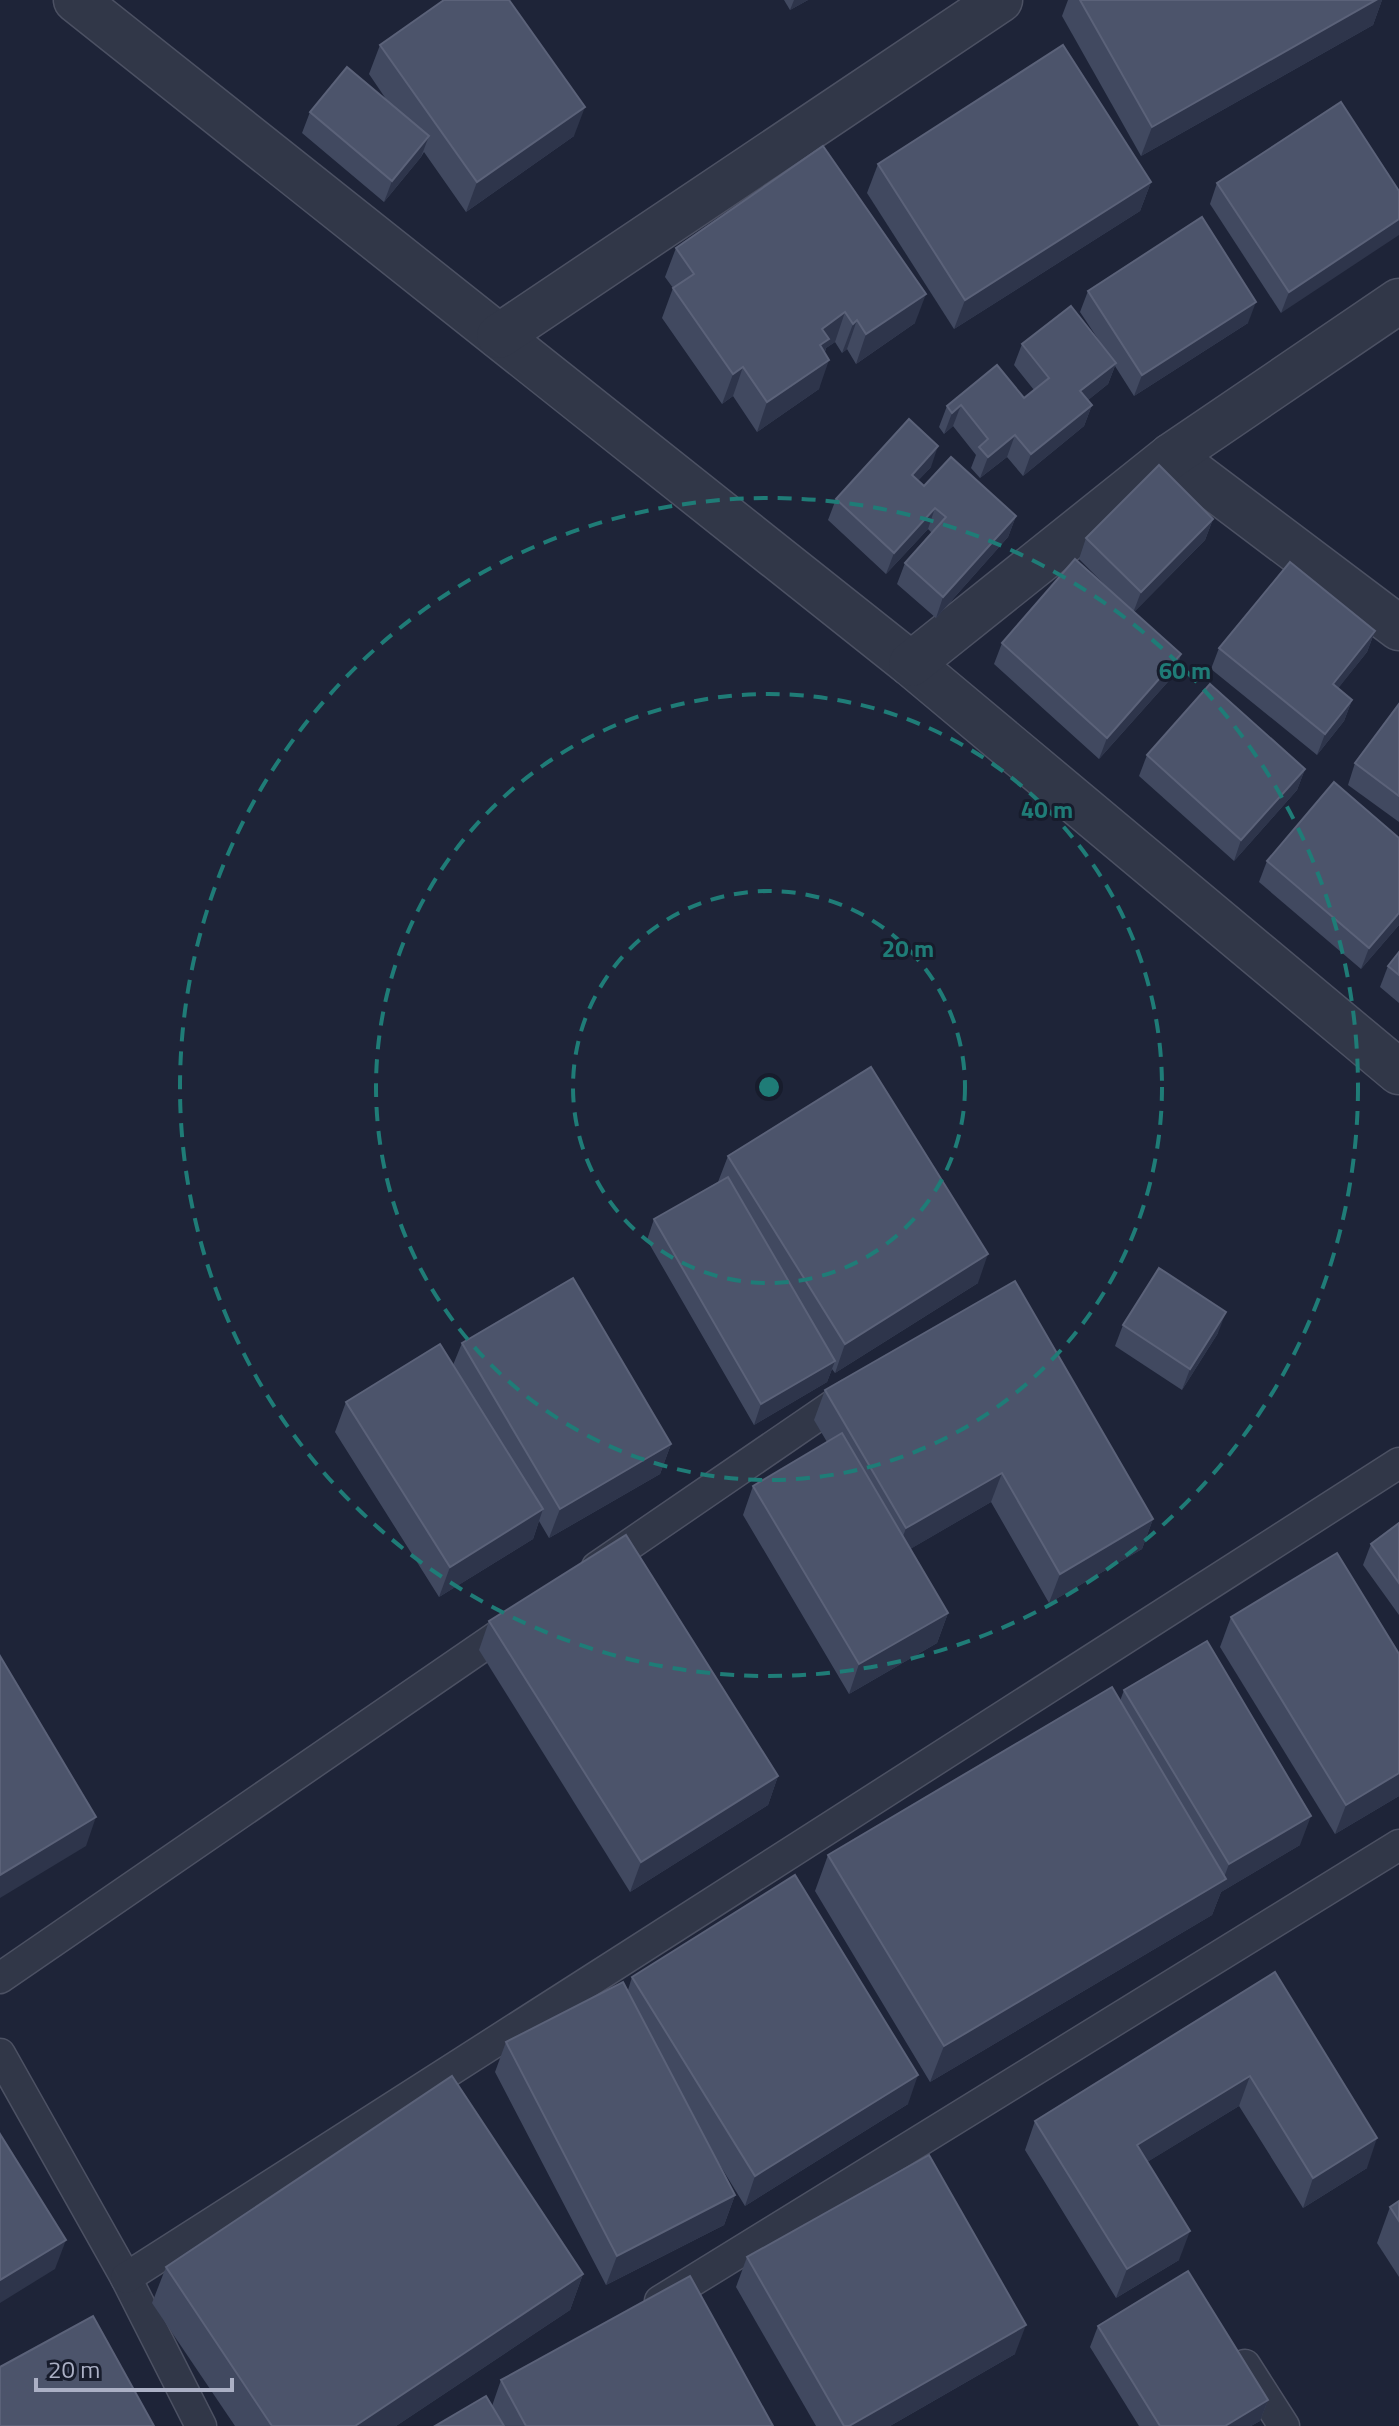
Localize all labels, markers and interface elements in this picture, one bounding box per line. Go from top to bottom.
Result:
text: 60 m [1159,652,1211,688]
text: 40 m [1021,791,1073,827]
text: 20 m [882,930,934,966]
centre of rings [755,1073,783,1101]
scale bar [36,2342,232,2392]
text: 20 m [48,2351,100,2387]

